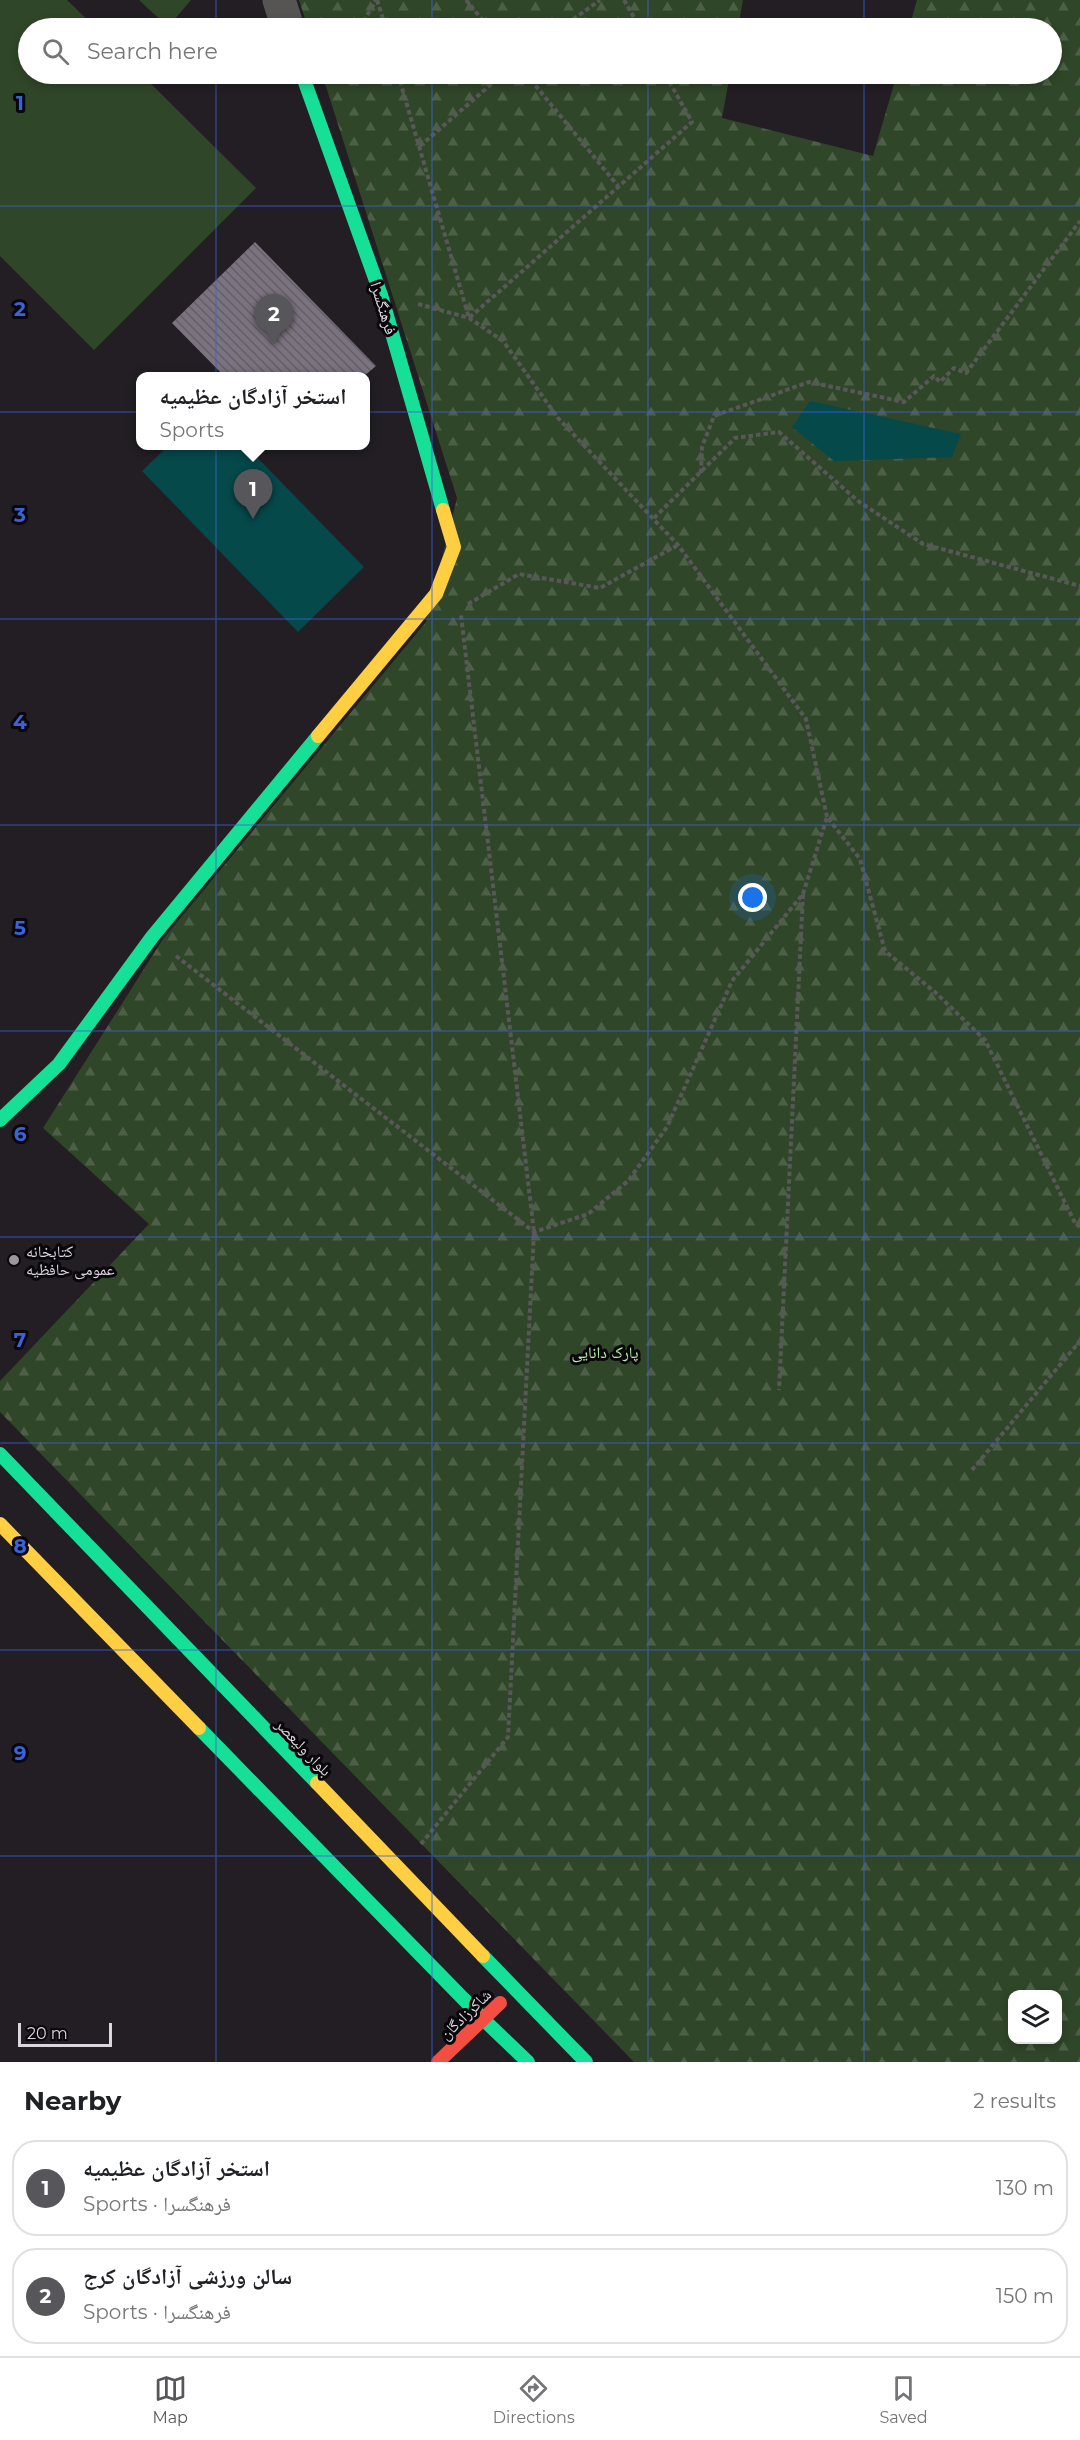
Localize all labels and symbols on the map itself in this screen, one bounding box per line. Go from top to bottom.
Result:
text: 1 [16,91,24,115]
street label: فرهنگسرا [367,279,401,337]
pin: 2 [254,294,294,344]
text: 2 [14,297,26,321]
pin: 1 [234,470,272,519]
text: 3 [13,503,26,527]
text: 4 [13,710,27,734]
your location [738,883,767,912]
text: 5 [14,916,26,940]
text: 6 [14,1122,27,1146]
place label: کتابخانه عمومی حافظیه [26,1242,115,1280]
marker: کتابخانه عمومی حافظیه [7,1253,21,1267]
text: 7 [14,1328,26,1352]
park label: پارک دانایی [572,1343,639,1363]
text: 8 [13,1534,27,1558]
street label: بلوار ولیعصر [271,1714,336,1780]
text: 9 [14,1741,26,1765]
street label: شاکرزادگان [436,1985,496,2044]
scale bar [18,2020,112,2048]

